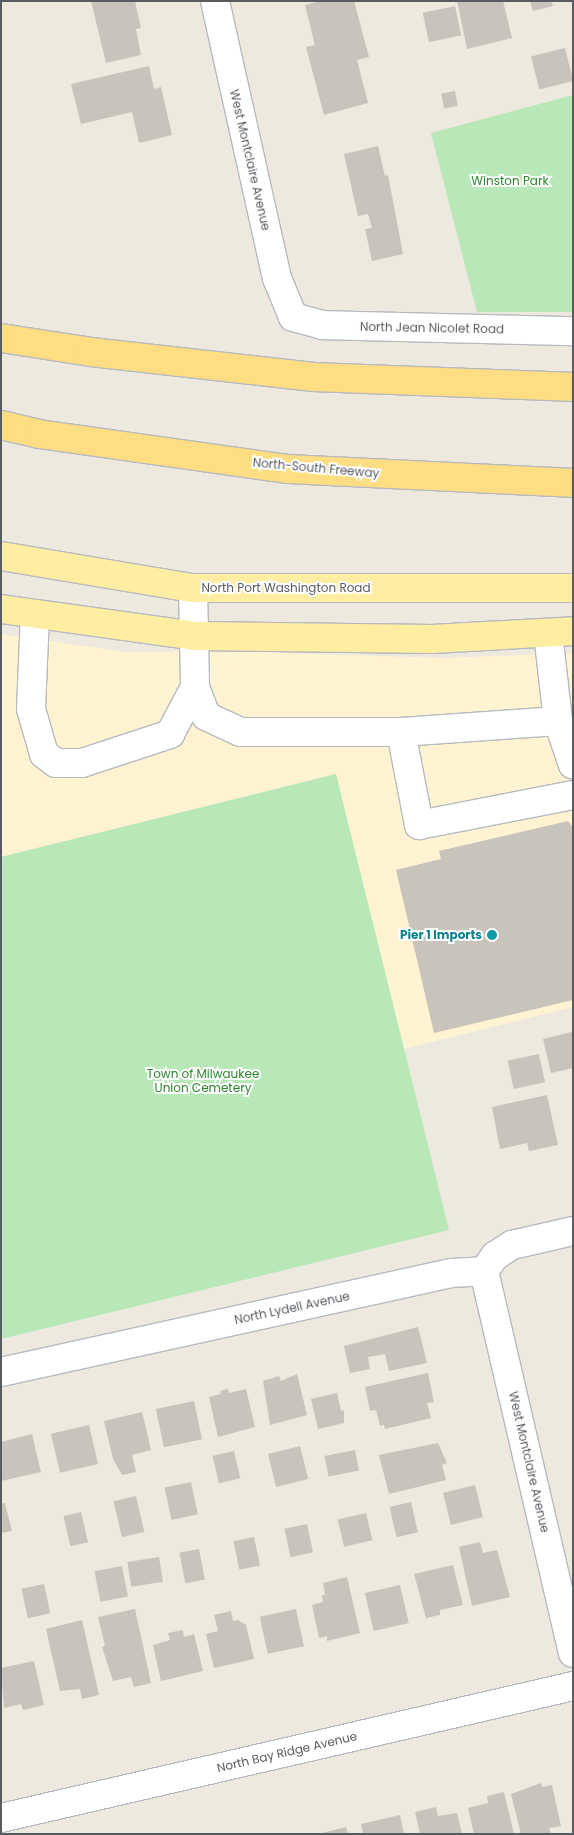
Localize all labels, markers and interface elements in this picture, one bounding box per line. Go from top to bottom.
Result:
street label: West Montclaire Avenue [227,88,273,232]
park label: Winston Park [471,174,549,188]
street label: North Jean Nicolet Road [360,320,504,336]
street label: North-South Freeway [252,455,380,481]
street label: North Port Washington Road [201,581,371,595]
place label: Pier 1 Imports [400,928,482,942]
marker: Pier 1 Imports [486,929,498,941]
park label: Town of Milwaukee Union Cemetery [147,1067,259,1095]
street label: North Lydell Avenue [233,1289,351,1327]
street label: West Montclaire Avenue [506,1390,552,1534]
street label: North Bay Ridge Avenue [215,1729,359,1775]

